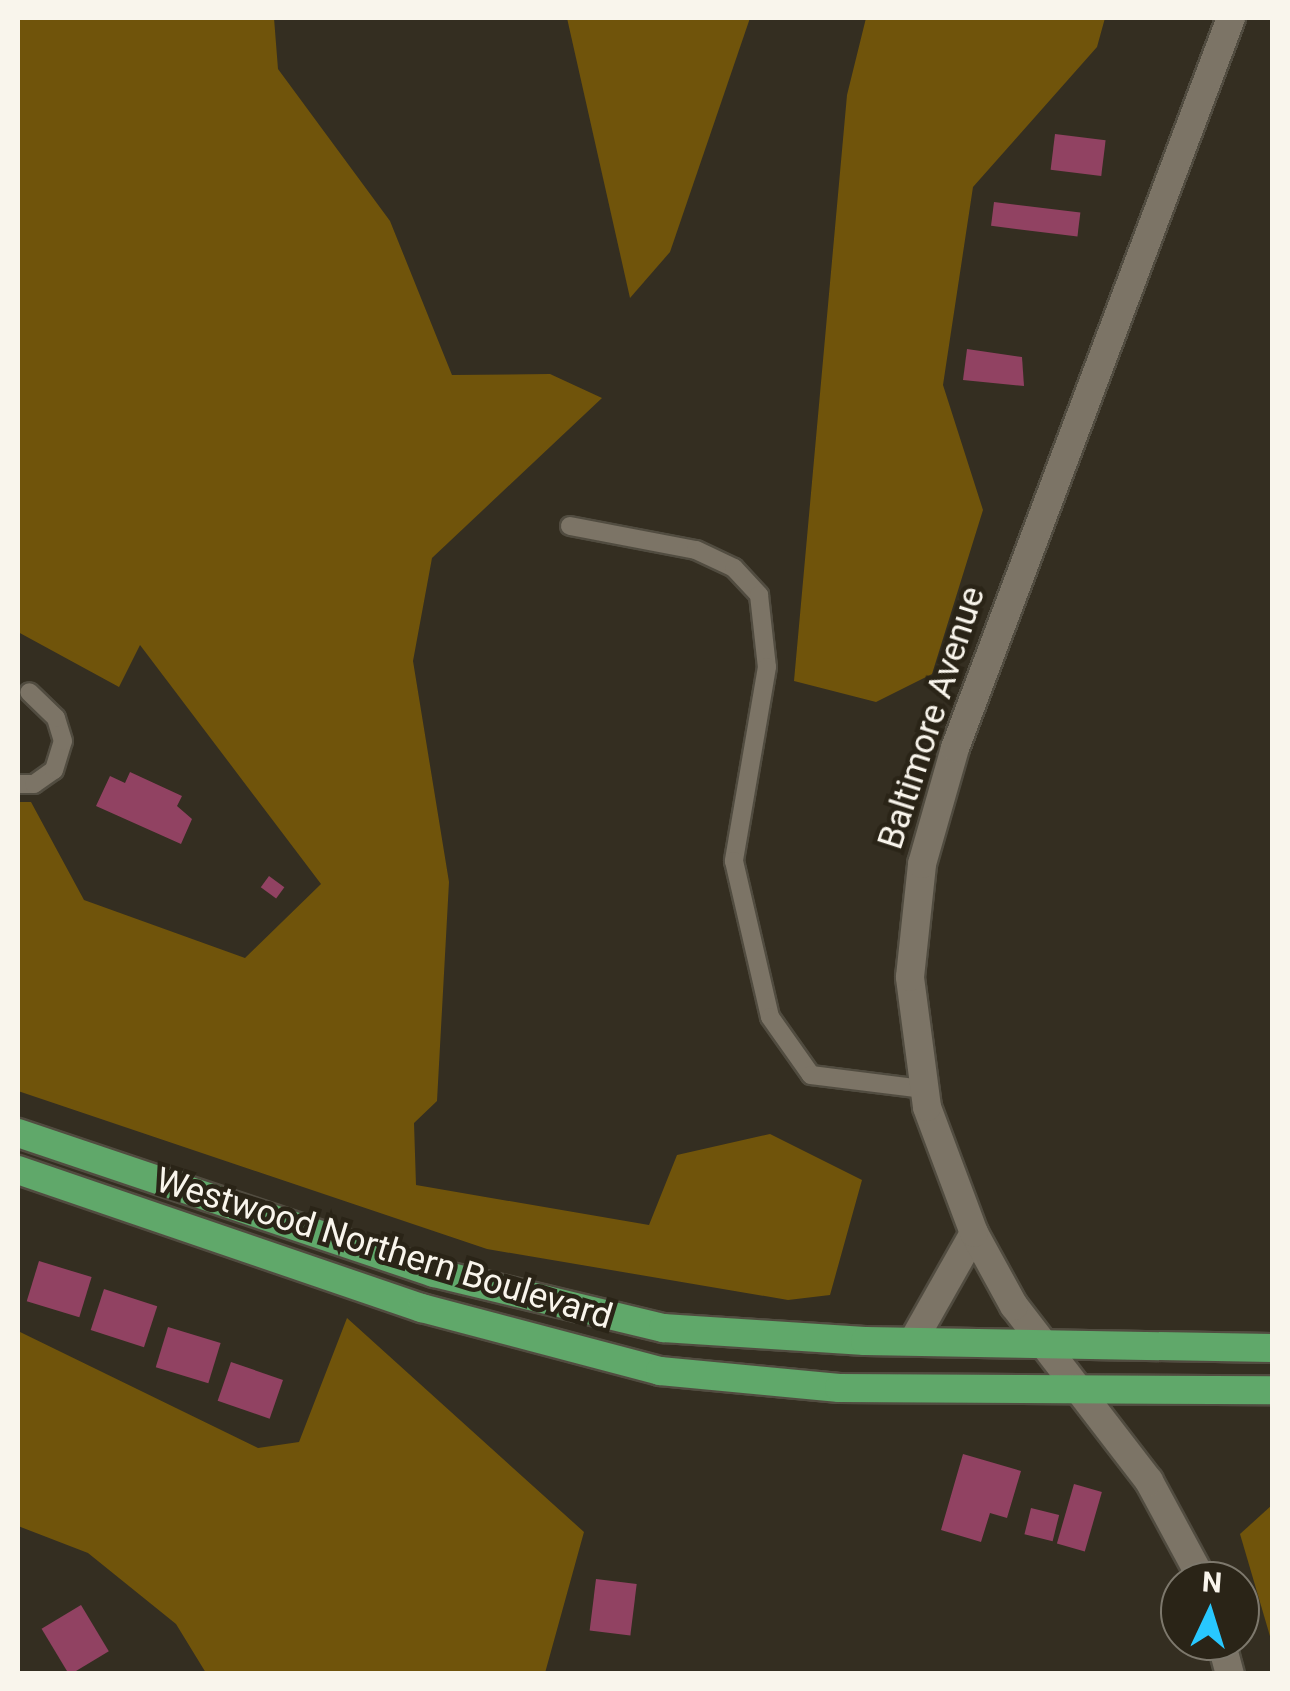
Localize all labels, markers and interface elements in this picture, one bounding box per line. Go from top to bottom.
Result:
street label: Baltimore Avenue [870,582,994,854]
street label: Westwood Northern Boulevard [151,1159,617,1339]
north arrow [1160,1561,1260,1661]
text: N [1201,1565,1223,1600]

